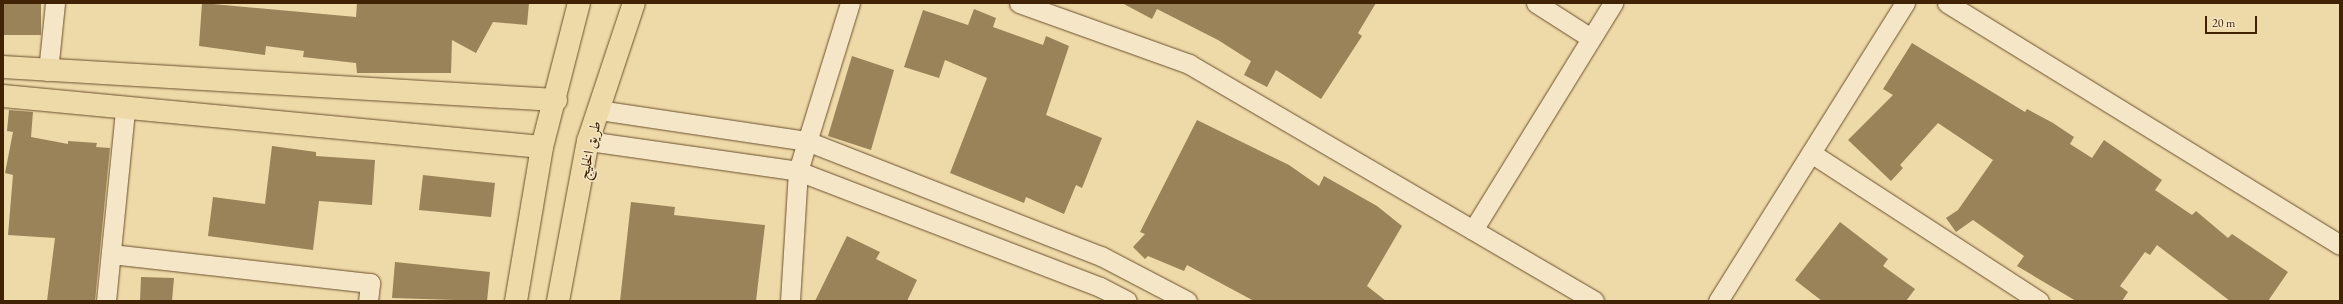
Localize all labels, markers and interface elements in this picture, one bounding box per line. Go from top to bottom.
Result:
scale bar [2207,8,2259,34]
text: 20 m [2212,15,2235,31]
street label: طريق الخليج [574,119,604,181]

